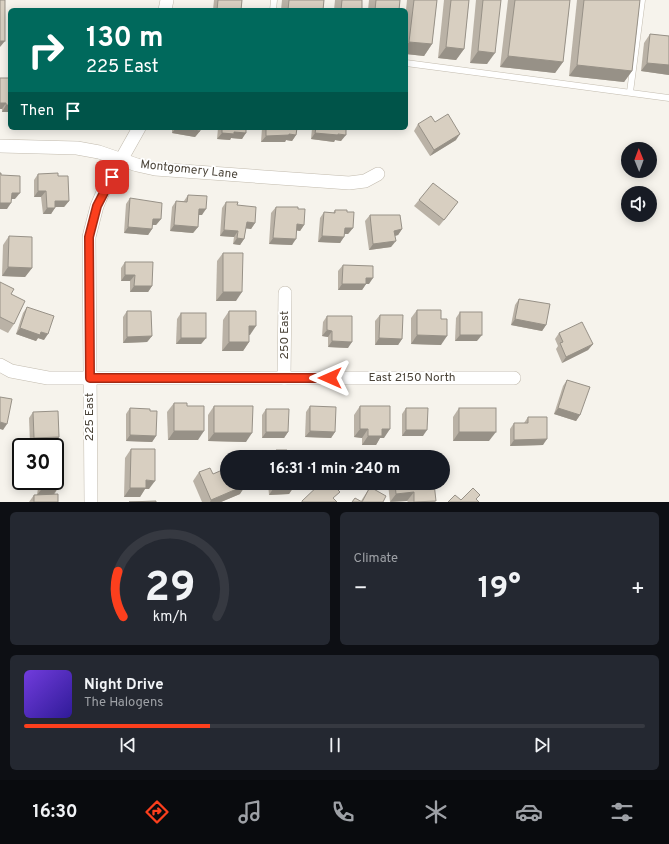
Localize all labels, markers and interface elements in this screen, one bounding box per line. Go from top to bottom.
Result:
text: 130 m [86,21,164,57]
icon: right [20,24,72,76]
text: 225 East [86,56,159,79]
icon: arrive [62,100,84,122]
text: Then [20,102,54,121]
north arrow [621,142,657,178]
map controls [621,142,657,222]
street label: Montgomery Lane [139,157,239,183]
pin [95,160,129,194]
icon: arrive [101,166,123,188]
button: sound [621,186,657,222]
street label: 250 East [277,311,293,359]
position arrow [309,357,351,399]
street label: East 2150 North [368,370,456,386]
street label: 225 East [82,393,98,441]
speed limit sign: 30 [12,438,64,490]
text: 16:31 · 1 min · 240 m [270,460,400,479]
text: Climate [354,551,398,567]
text: 29 [144,562,195,615]
text: 19° [478,571,521,608]
text: − [354,576,368,603]
text: + [631,576,645,603]
text: km/h [152,607,187,625]
text: Night Drive [84,676,164,695]
text: The Halogens [84,695,163,711]
icon: previous [117,734,139,756]
icon: pause [324,734,346,756]
icon: next [531,734,553,756]
icon: directions [143,798,171,826]
icon: music [236,798,264,826]
icon: phone [329,798,357,826]
icon: climate [422,798,450,826]
icon: car [515,798,543,826]
icon: filters [608,798,636,826]
text: 16:30 [33,801,78,824]

